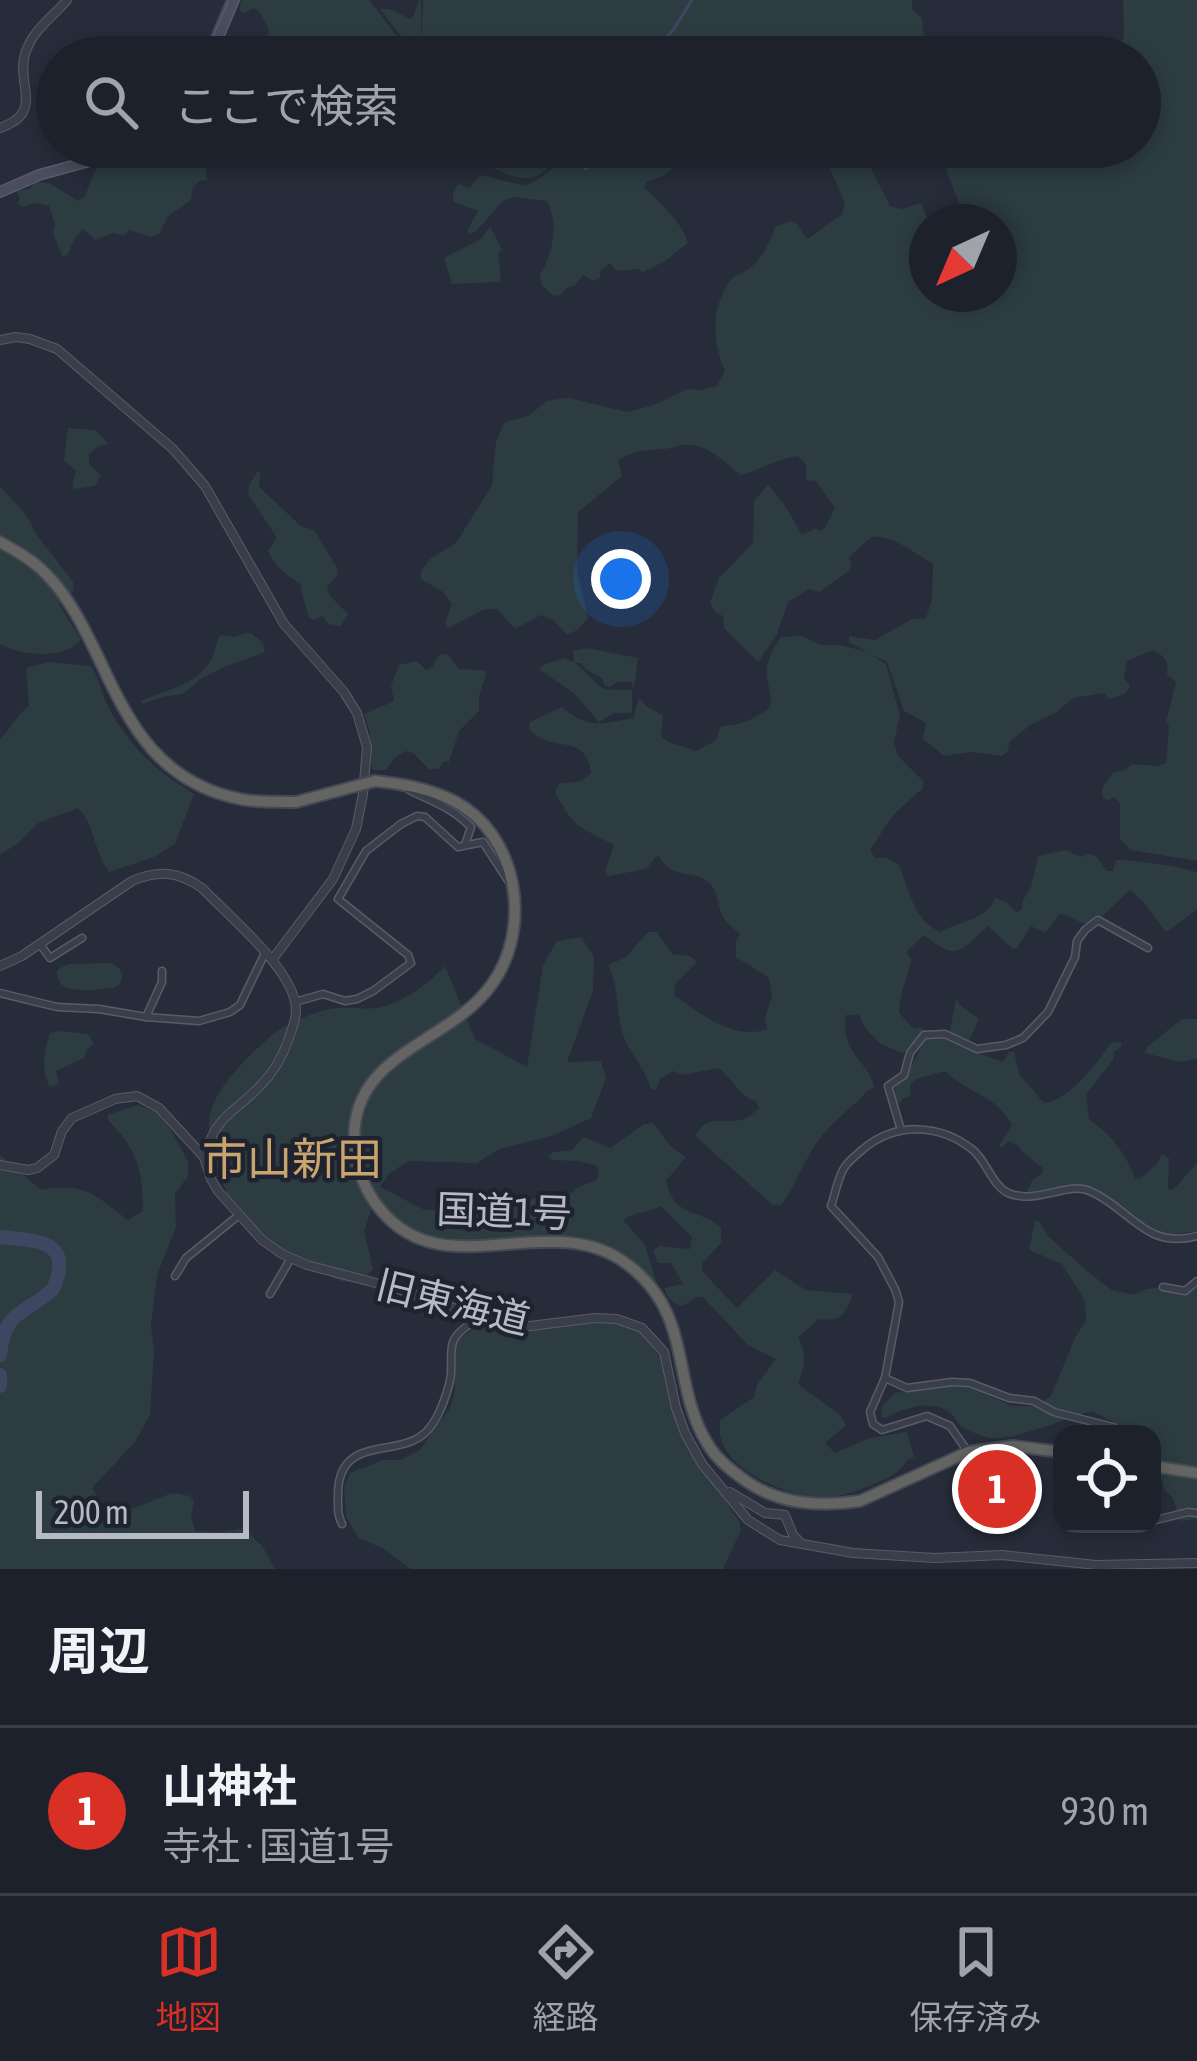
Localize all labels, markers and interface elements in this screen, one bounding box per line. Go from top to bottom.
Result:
search box [36,36,1161,168]
icon: search [78,69,144,135]
text: ここで検索 [174,80,399,132]
north arrow [909,204,1017,312]
your location [591,549,651,609]
district label: 市山新田 [202,1133,382,1185]
street label: 国道1号 [436,1187,572,1235]
street label: 旧東海道 [372,1262,534,1342]
map controls [1053,1425,1161,1533]
button: locate [1053,1425,1161,1533]
pin: 1 [958,1444,1036,1534]
scale bar [36,1485,249,1538]
text: 200 m [54,1493,129,1531]
text: 周辺 [48,1621,150,1680]
text: 山神社 [162,1760,297,1812]
text: 1 [78,1789,96,1833]
text: 930 m [1061,1789,1149,1833]
text: 寺社 · 国道1号 [162,1824,394,1868]
tab: 地図 [156,1919,222,2039]
tab: 経路 [533,1919,599,2039]
tab: 保存済み [910,1919,1042,2039]

